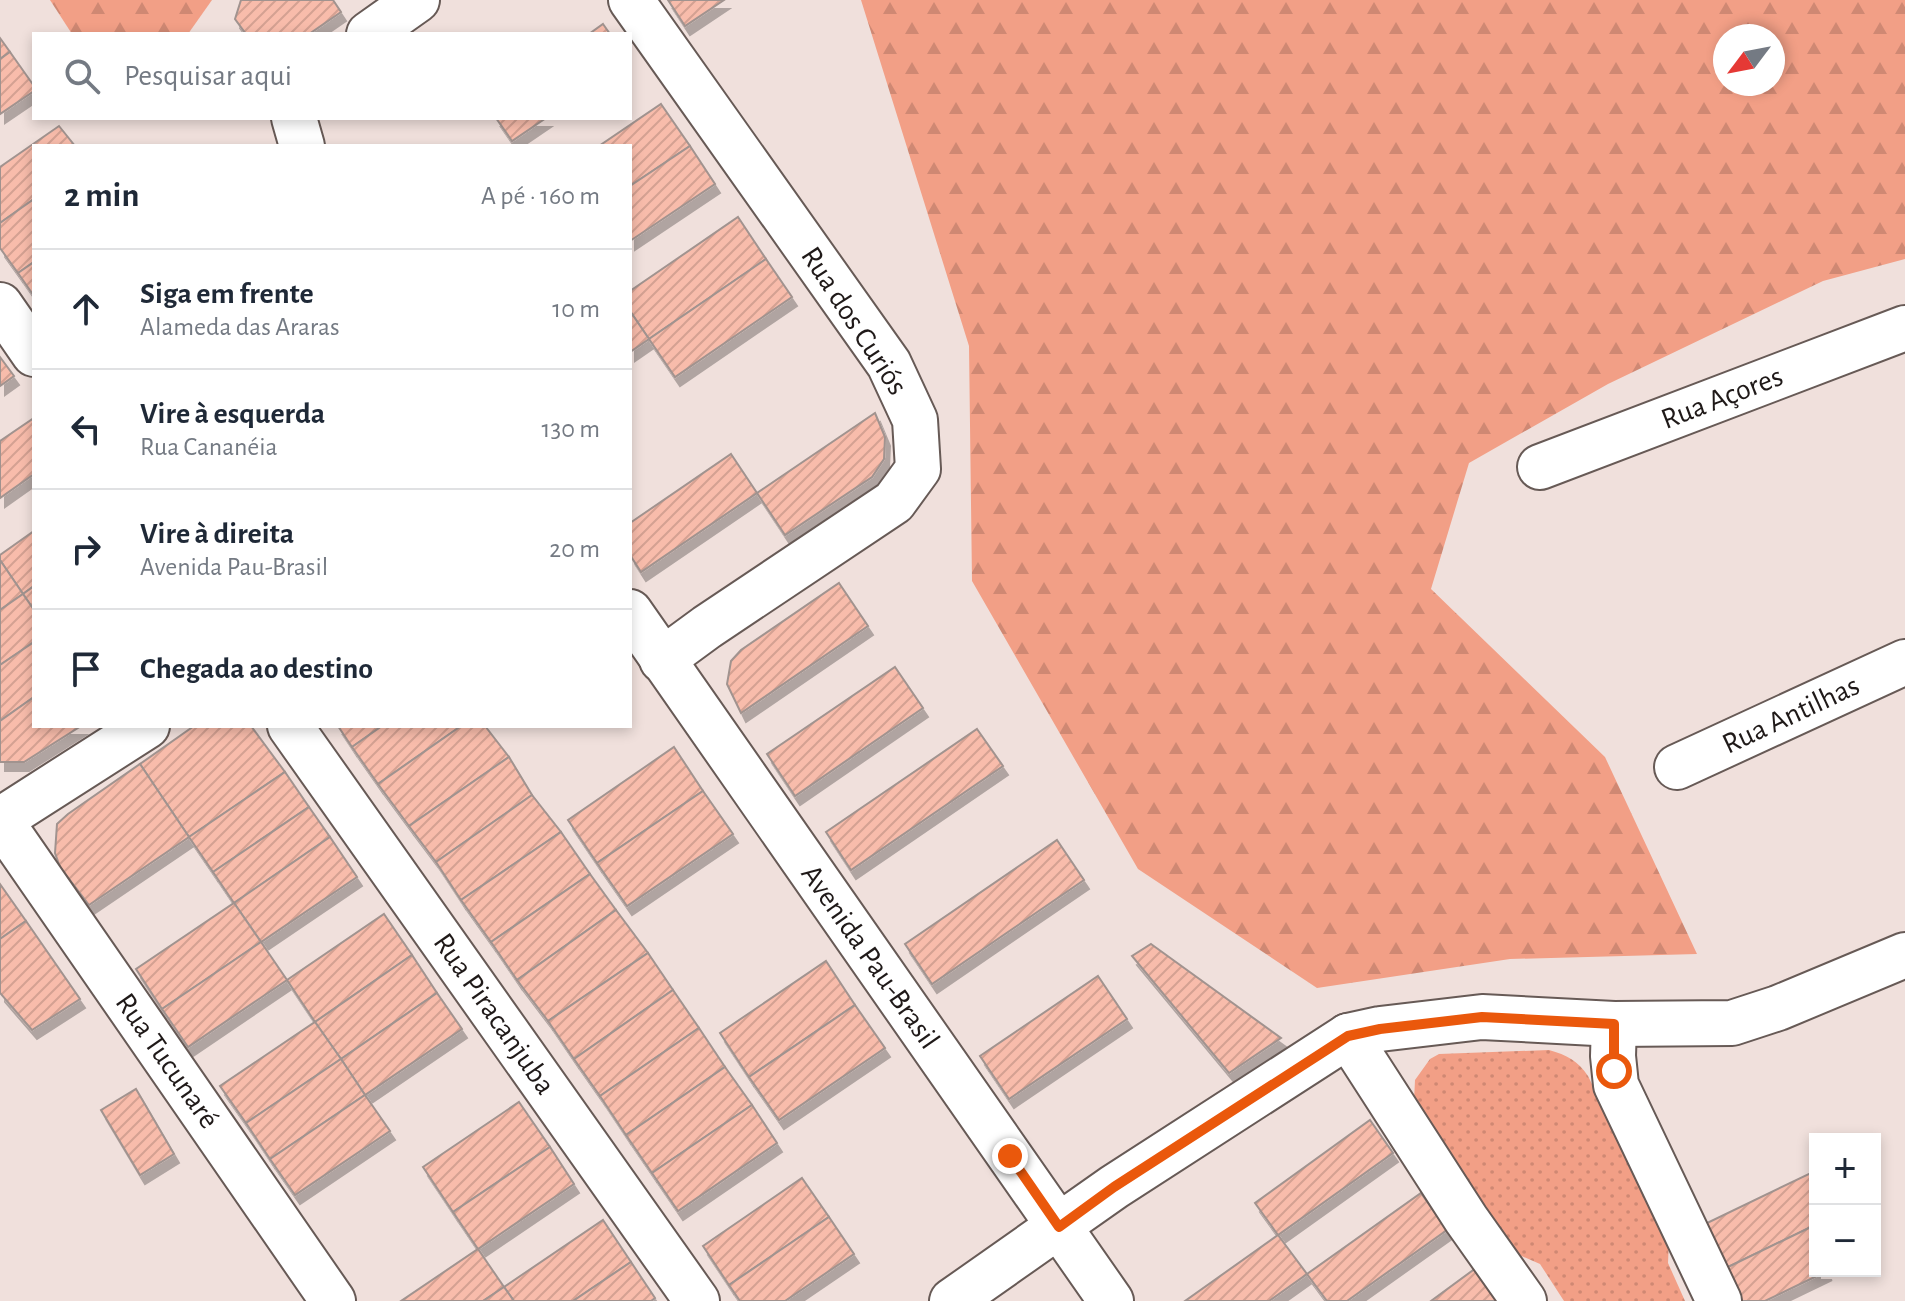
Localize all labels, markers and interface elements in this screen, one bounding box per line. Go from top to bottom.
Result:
north arrow [1713,24,1785,96]
search box [32,32,632,120]
icon: search [60,54,104,98]
text: Pesquisar aqui [124,61,292,91]
text: 2 min [64,179,139,213]
text: A pé · 160 m [481,183,600,209]
street label: Rua dos Curiós [795,242,913,400]
text: Siga em frente [140,279,314,309]
icon: ahead [64,287,108,331]
text: 10 m [552,296,600,322]
text: Alameda das Araras [140,314,340,340]
street label: Rua Açores [1657,361,1787,435]
text: Vire à esquerda [140,399,325,429]
icon: left [64,407,108,451]
text: 130 m [542,416,600,442]
text: Rua Cananéia [140,434,278,460]
text: Vire à direita [140,519,294,549]
icon: right [64,527,108,571]
text: 20 m [549,536,600,562]
text: Avenida Pau-Brasil [140,554,328,580]
icon: arrive [64,647,108,691]
text: Chegada ao destino [140,654,373,684]
street label: Rua Antilhas [1718,670,1864,760]
street label: Avenida Pau-Brasil [795,859,945,1055]
street label: Rua Piracanjuba [427,928,561,1100]
street label: Rua Tucunaré [110,988,224,1134]
route start [1596,1053,1632,1089]
map controls [1809,1133,1881,1277]
button: + [1809,1133,1881,1205]
route end [992,1138,1028,1174]
button: − [1809,1205,1881,1277]

